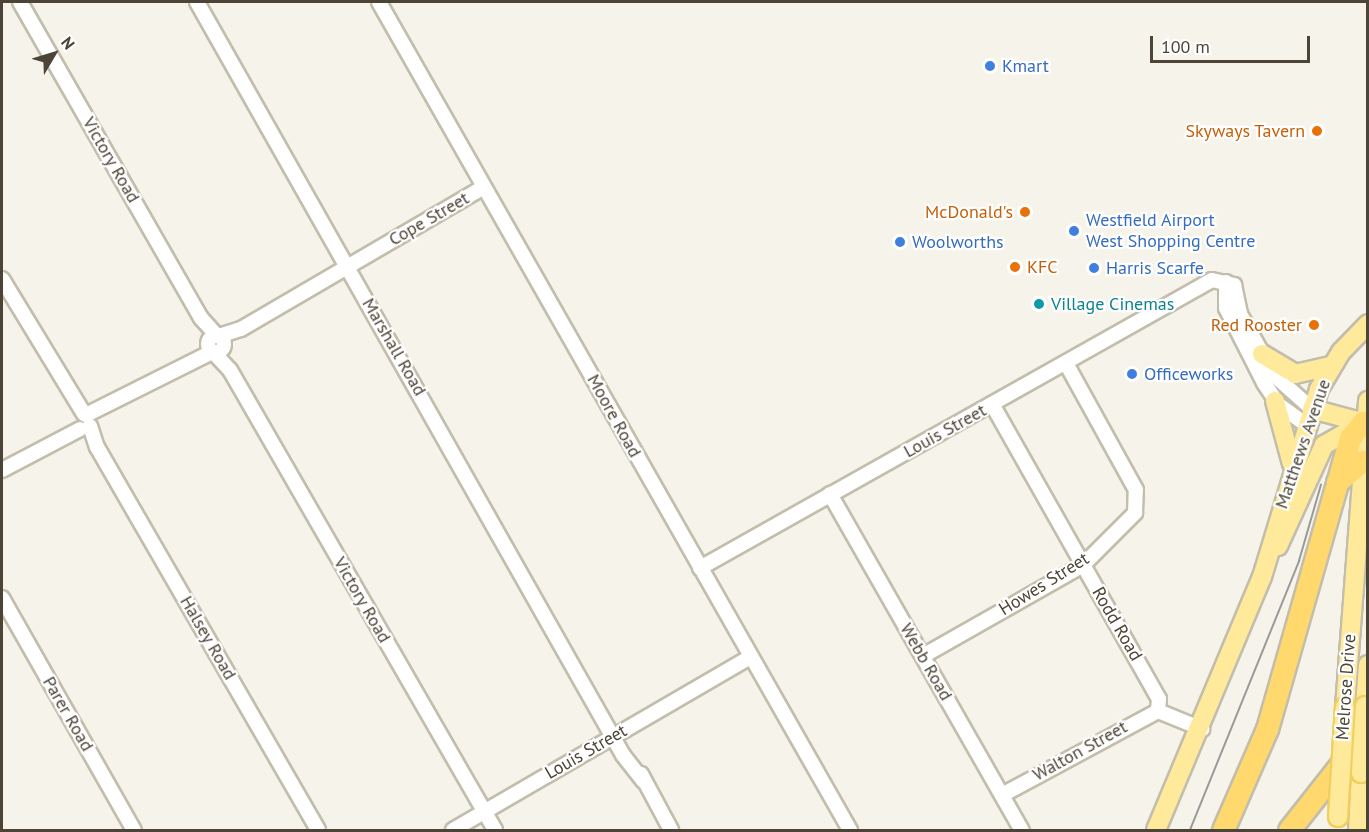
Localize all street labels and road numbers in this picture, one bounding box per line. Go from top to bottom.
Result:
street label: Victory Road [78,113,144,207]
street label: Cope Street [385,187,473,251]
street label: Marshall Road [357,294,431,400]
street label: Moore Road [582,371,646,461]
street label: Matthews Avenue [1271,376,1335,512]
street label: Louis Street [900,400,990,462]
street label: Howes Street [995,548,1093,620]
street label: Victory Road [329,553,395,647]
street label: Rodd Road [1087,583,1147,665]
street label: Halsey Road [175,592,241,684]
street label: Webb Road [895,620,957,704]
street label: Melrose Drive [1332,633,1360,741]
street label: Parer Road [38,673,98,755]
street label: Walton Street [1029,716,1131,786]
street label: Louis Street [541,720,631,784]

